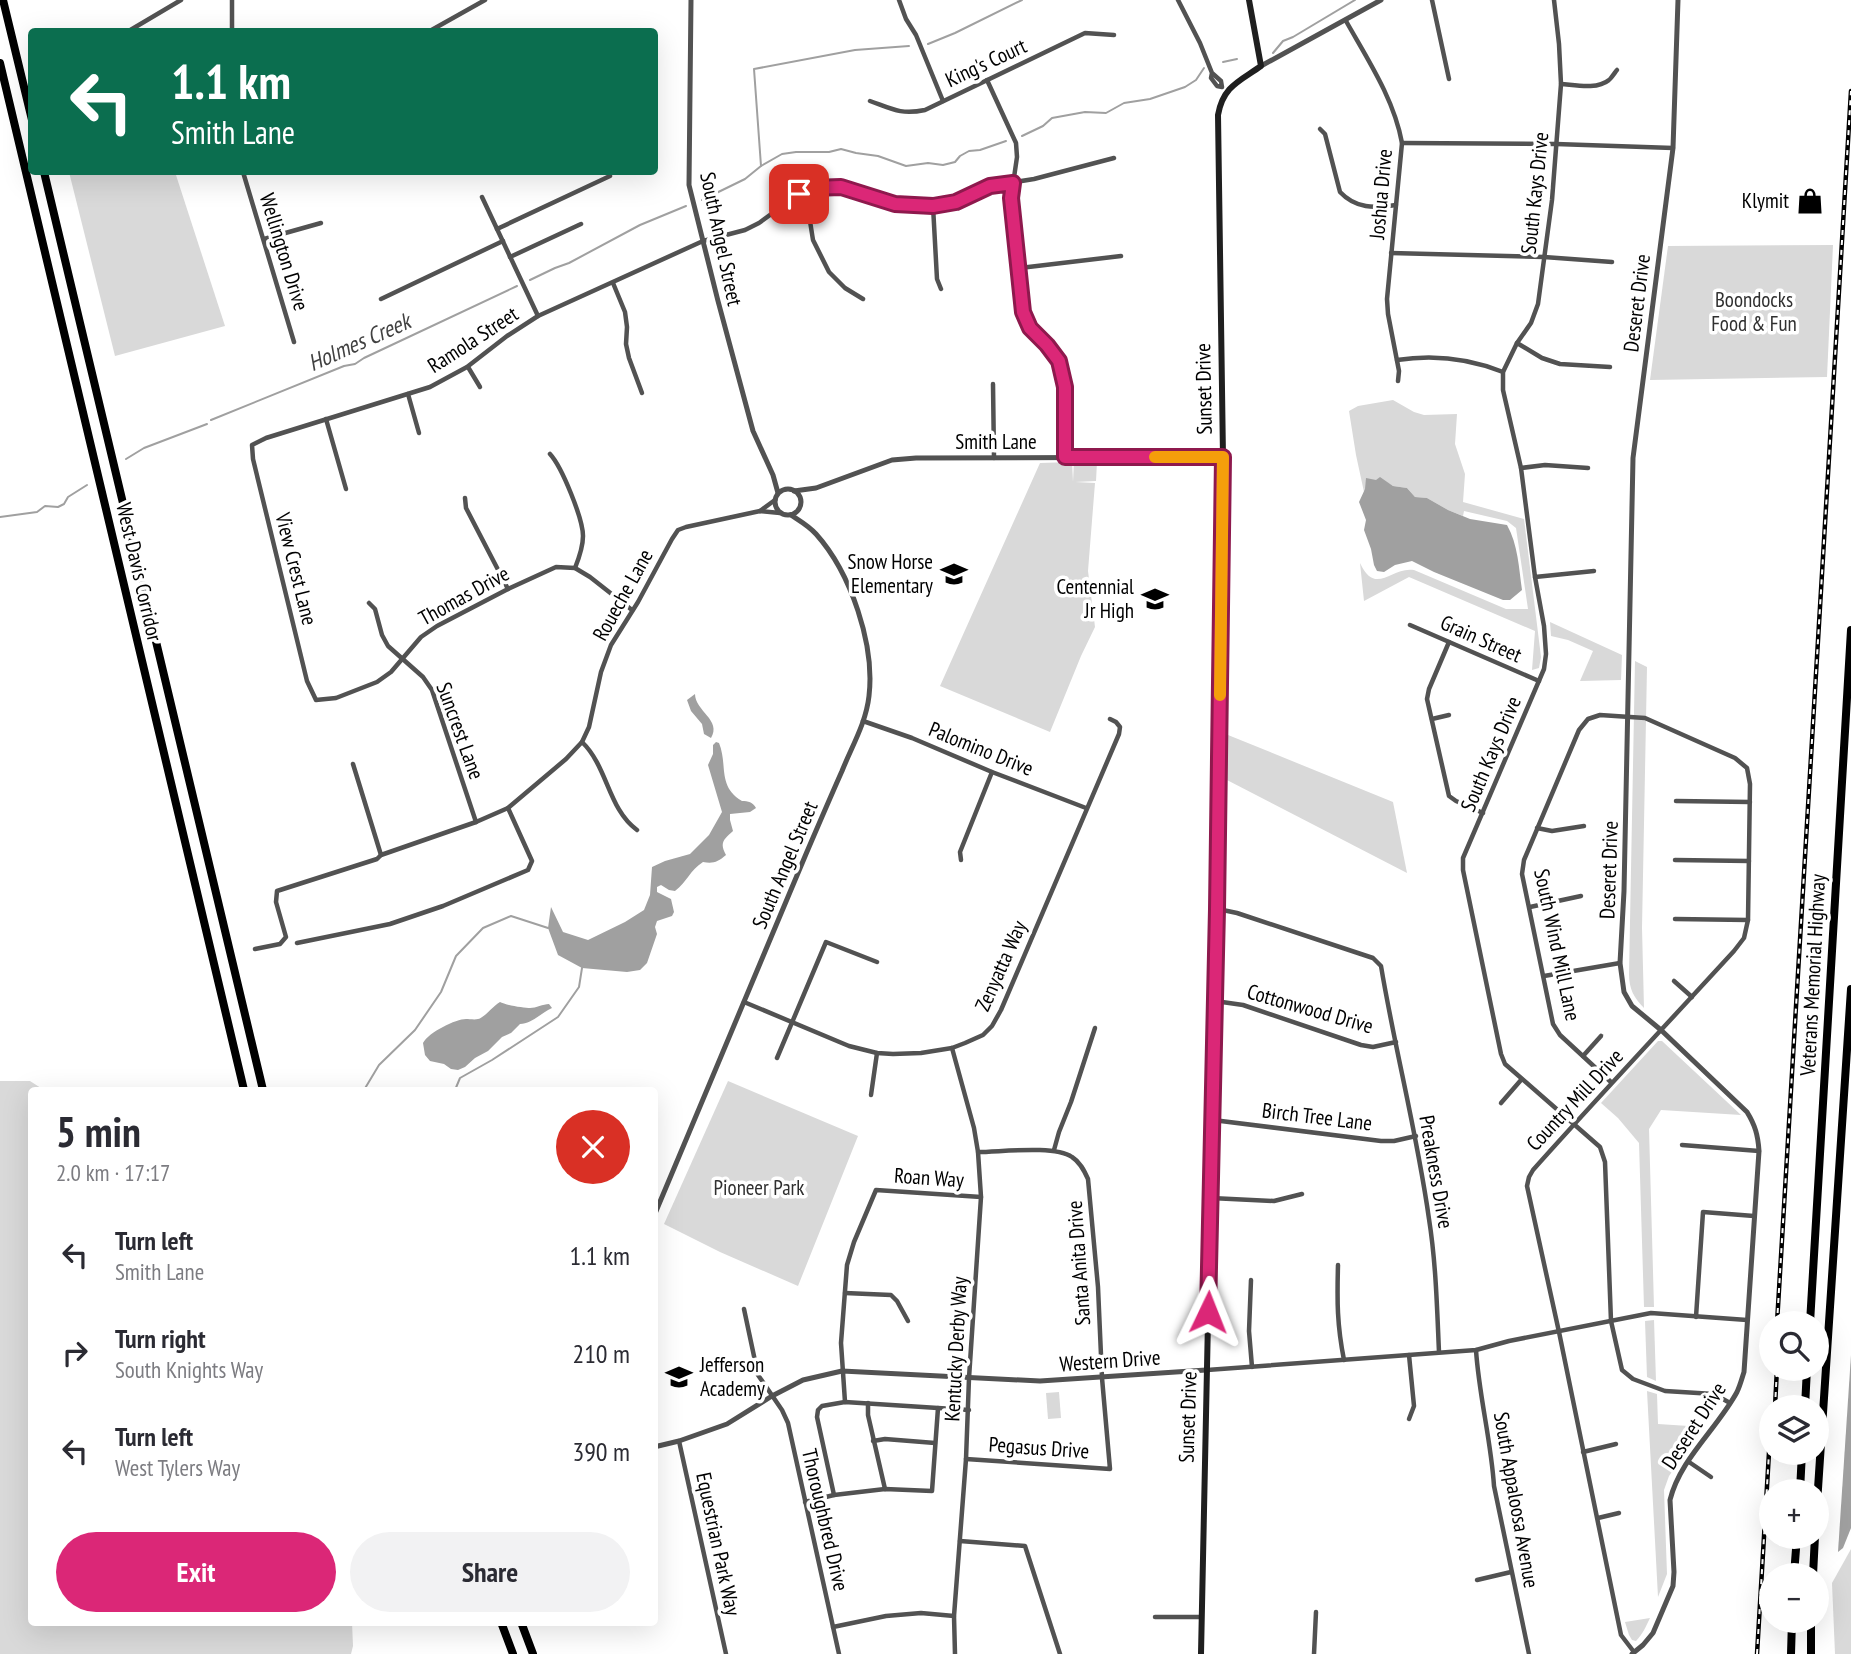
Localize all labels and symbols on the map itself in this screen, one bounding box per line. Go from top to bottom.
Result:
street label: King's Court [941,32,1031,93]
street label: South Kays Drive [1515,131,1554,255]
street label: Joshua Drive [1363,148,1398,241]
pin [769,164,829,224]
street label: South Angel Street [694,170,749,308]
shop icon: Klymit [1795,186,1825,216]
place label: Klymit [1742,187,1789,214]
street label: Wellington Drive [254,190,315,314]
street label: Deseret Drive [1617,253,1656,353]
park label: Boondocks Food & Fun [1711,286,1797,337]
street label: Ramola Street [422,300,523,379]
water label: Holmes Creek [303,305,417,377]
street label: Sunset Drive [1189,343,1218,435]
street label: Smith Lane [955,428,1037,455]
street label: West Davis Corridor [110,500,169,644]
street label: View Crest Lane [269,509,324,628]
street label: Roueche Lane [586,544,659,645]
place label: Snow Horse Elementary [848,548,933,599]
school or university icon: Snow Horse Elementary [939,559,969,589]
street label: Thomas Drive [414,560,514,631]
place label: Centennial Jr High [1057,573,1134,624]
school or university icon: Centennial Jr High [1140,584,1170,614]
street label: Grain Street [1436,609,1526,668]
street label: Suncrest Lane [430,679,490,783]
street label: South Kays Drive [1454,692,1527,815]
street label: Palomino Drive [925,715,1037,782]
street label: South Angel Street [746,797,824,933]
street label: Deseret Drive [1593,820,1624,920]
street label: South Wind Mill Lane [1528,866,1587,1023]
street label: Veterans Memorial Highway [1794,873,1831,1078]
street label: Zenyatta Way [969,916,1033,1015]
street label: Cottonwood Drive [1244,978,1376,1039]
street label: Country Mill Drive [1520,1043,1629,1156]
street label: Birch Tree Lane [1261,1096,1374,1137]
street label: Preakness Drive [1413,1113,1460,1231]
street label: Roan Way [893,1162,965,1193]
park label: Pioneer Park [714,1174,804,1201]
street label: Santa Anita Drive [1061,1200,1096,1326]
position arrow [1171,1275,1245,1349]
street label: Kentucky Derby Way [938,1276,973,1422]
street label: Western Drive [1059,1344,1161,1377]
place label: Jefferson Academy [699,1351,765,1402]
school or university icon: Jefferson Academy [664,1362,694,1392]
street label: Sunset Drive [1172,1371,1203,1463]
street label: Deseret Drive [1655,1377,1732,1474]
street label: South Appaloosa Avenue [1488,1410,1545,1590]
street label: Pegasus Drive [988,1431,1090,1464]
street label: Thoroughbred Drive [796,1446,855,1594]
street label: Equestrian Park Way [690,1470,747,1618]

